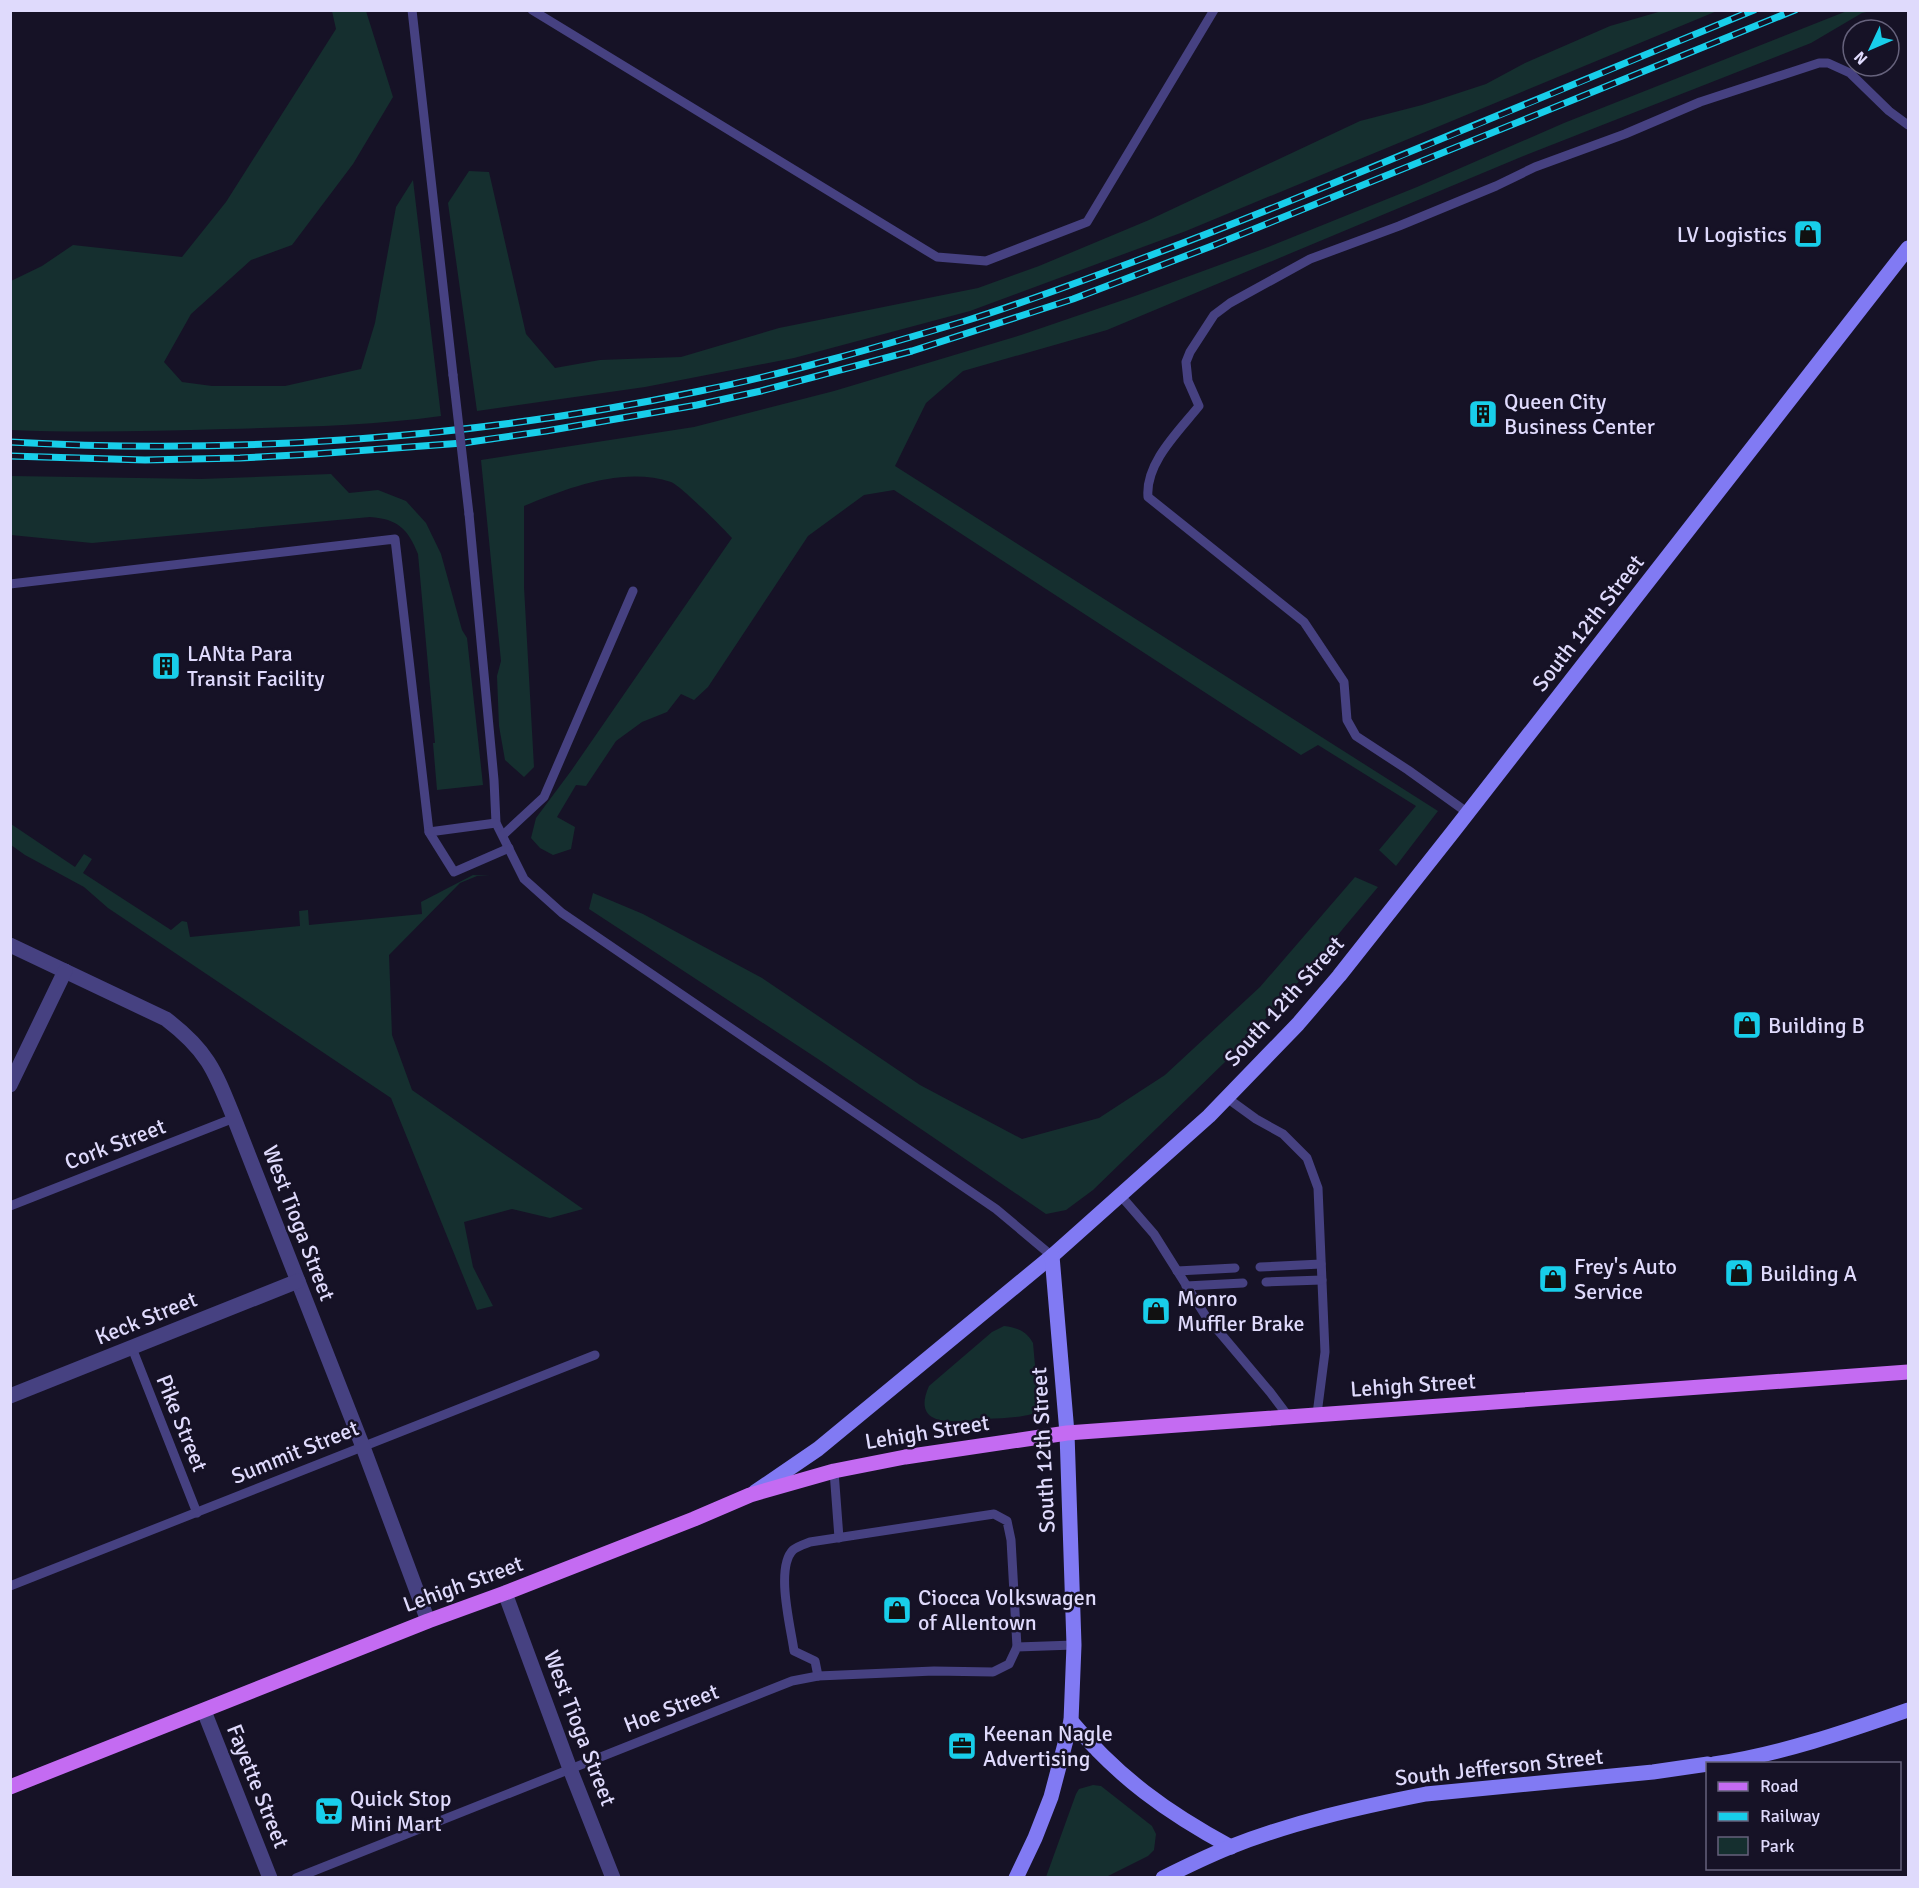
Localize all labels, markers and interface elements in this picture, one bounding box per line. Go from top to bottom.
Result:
north arrow [1841,18,1901,78]
text: N [1850,47,1872,69]
shop icon: LV Logistics [1792,218,1824,250]
place label: LV Logistics [1677,221,1787,248]
place label: Queen City Business Center [1504,388,1655,440]
building icon: Queen City Business Center [1467,398,1499,430]
street label: South 12th Street [1526,549,1650,697]
place label: LANta Para Transit Facility [187,640,325,692]
building icon: LANta Para Transit Facility [150,650,182,682]
street label: South 12th Street [1218,930,1350,1072]
shop icon: Building B [1731,1009,1763,1041]
place label: Building B [1768,1012,1865,1039]
street label: Cork Street [61,1112,170,1176]
street label: West Tioga Street [257,1142,341,1305]
place label: Frey's Auto Service [1574,1253,1677,1305]
shop icon: Building A [1723,1257,1755,1289]
place label: Building A [1760,1260,1858,1287]
shop icon: Frey's Auto Service [1537,1263,1569,1295]
street label: Keck Street [91,1285,201,1351]
place label: Monro Muffler Brake [1177,1285,1305,1337]
shop icon: Monro Muffler Brake [1140,1295,1172,1327]
street label: South 12th Street [1025,1366,1061,1533]
street label: Lehigh Street [1349,1367,1477,1403]
street label: Pike Street [150,1371,214,1476]
street label: Lehigh Street [863,1409,991,1455]
street label: Summit Street [227,1414,363,1490]
street label: Lehigh Street [399,1550,527,1618]
place label: Ciocca Volkswagen of Allentown [918,1584,1097,1636]
shop icon: Ciocca Volkswagen of Allentown [881,1594,913,1626]
street label: West Tioga Street [538,1647,622,1810]
street label: Hoe Street [620,1677,723,1738]
street label: Fayette Street [221,1720,295,1852]
place label: Keenan Nagle Advertising [983,1720,1113,1772]
office icon: Keenan Nagle Advertising [946,1730,978,1762]
street label: South Jefferson Street [1394,1743,1605,1791]
legend [1706,1762,1901,1870]
text: Road [1760,1775,1799,1797]
place label: Quick Stop Mini Mart [350,1785,451,1837]
supermarket icon: Quick Stop Mini Mart [313,1795,345,1827]
text: Railway [1760,1805,1821,1827]
text: Park [1760,1835,1795,1857]

